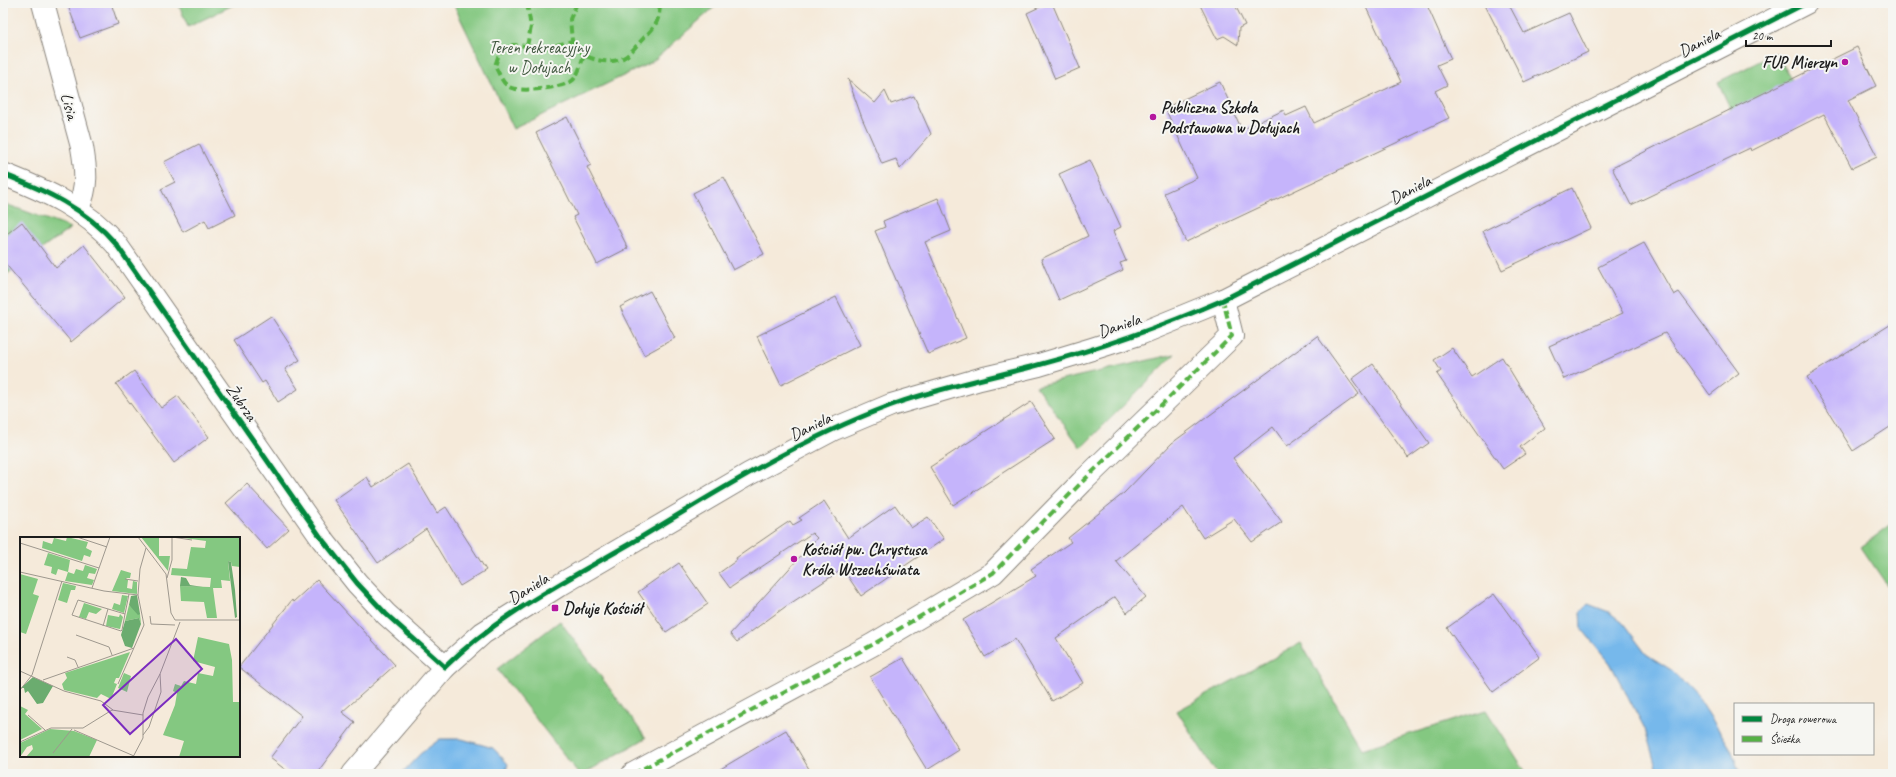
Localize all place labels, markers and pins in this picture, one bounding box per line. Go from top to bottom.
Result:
place label: FUP Mierzyn [1762,52,1838,73]
marker: FUP Mierzyn [1840,57,1850,67]
place label: Publiczna Szkoła Podstawowa w Dołujach [1161,97,1300,138]
marker: Publiczna Szkoła Podstawowa w Dołujach [1148,112,1158,122]
place label: Kościół pw. Chrystusa Króla Wszechświata [802,539,929,580]
marker: Kościół pw. Chrystusa Króla Wszechświata [789,554,799,564]
place label: Dołuje Kościół [563,598,645,619]
marker: Dołuje Kościół [550,603,560,613]

